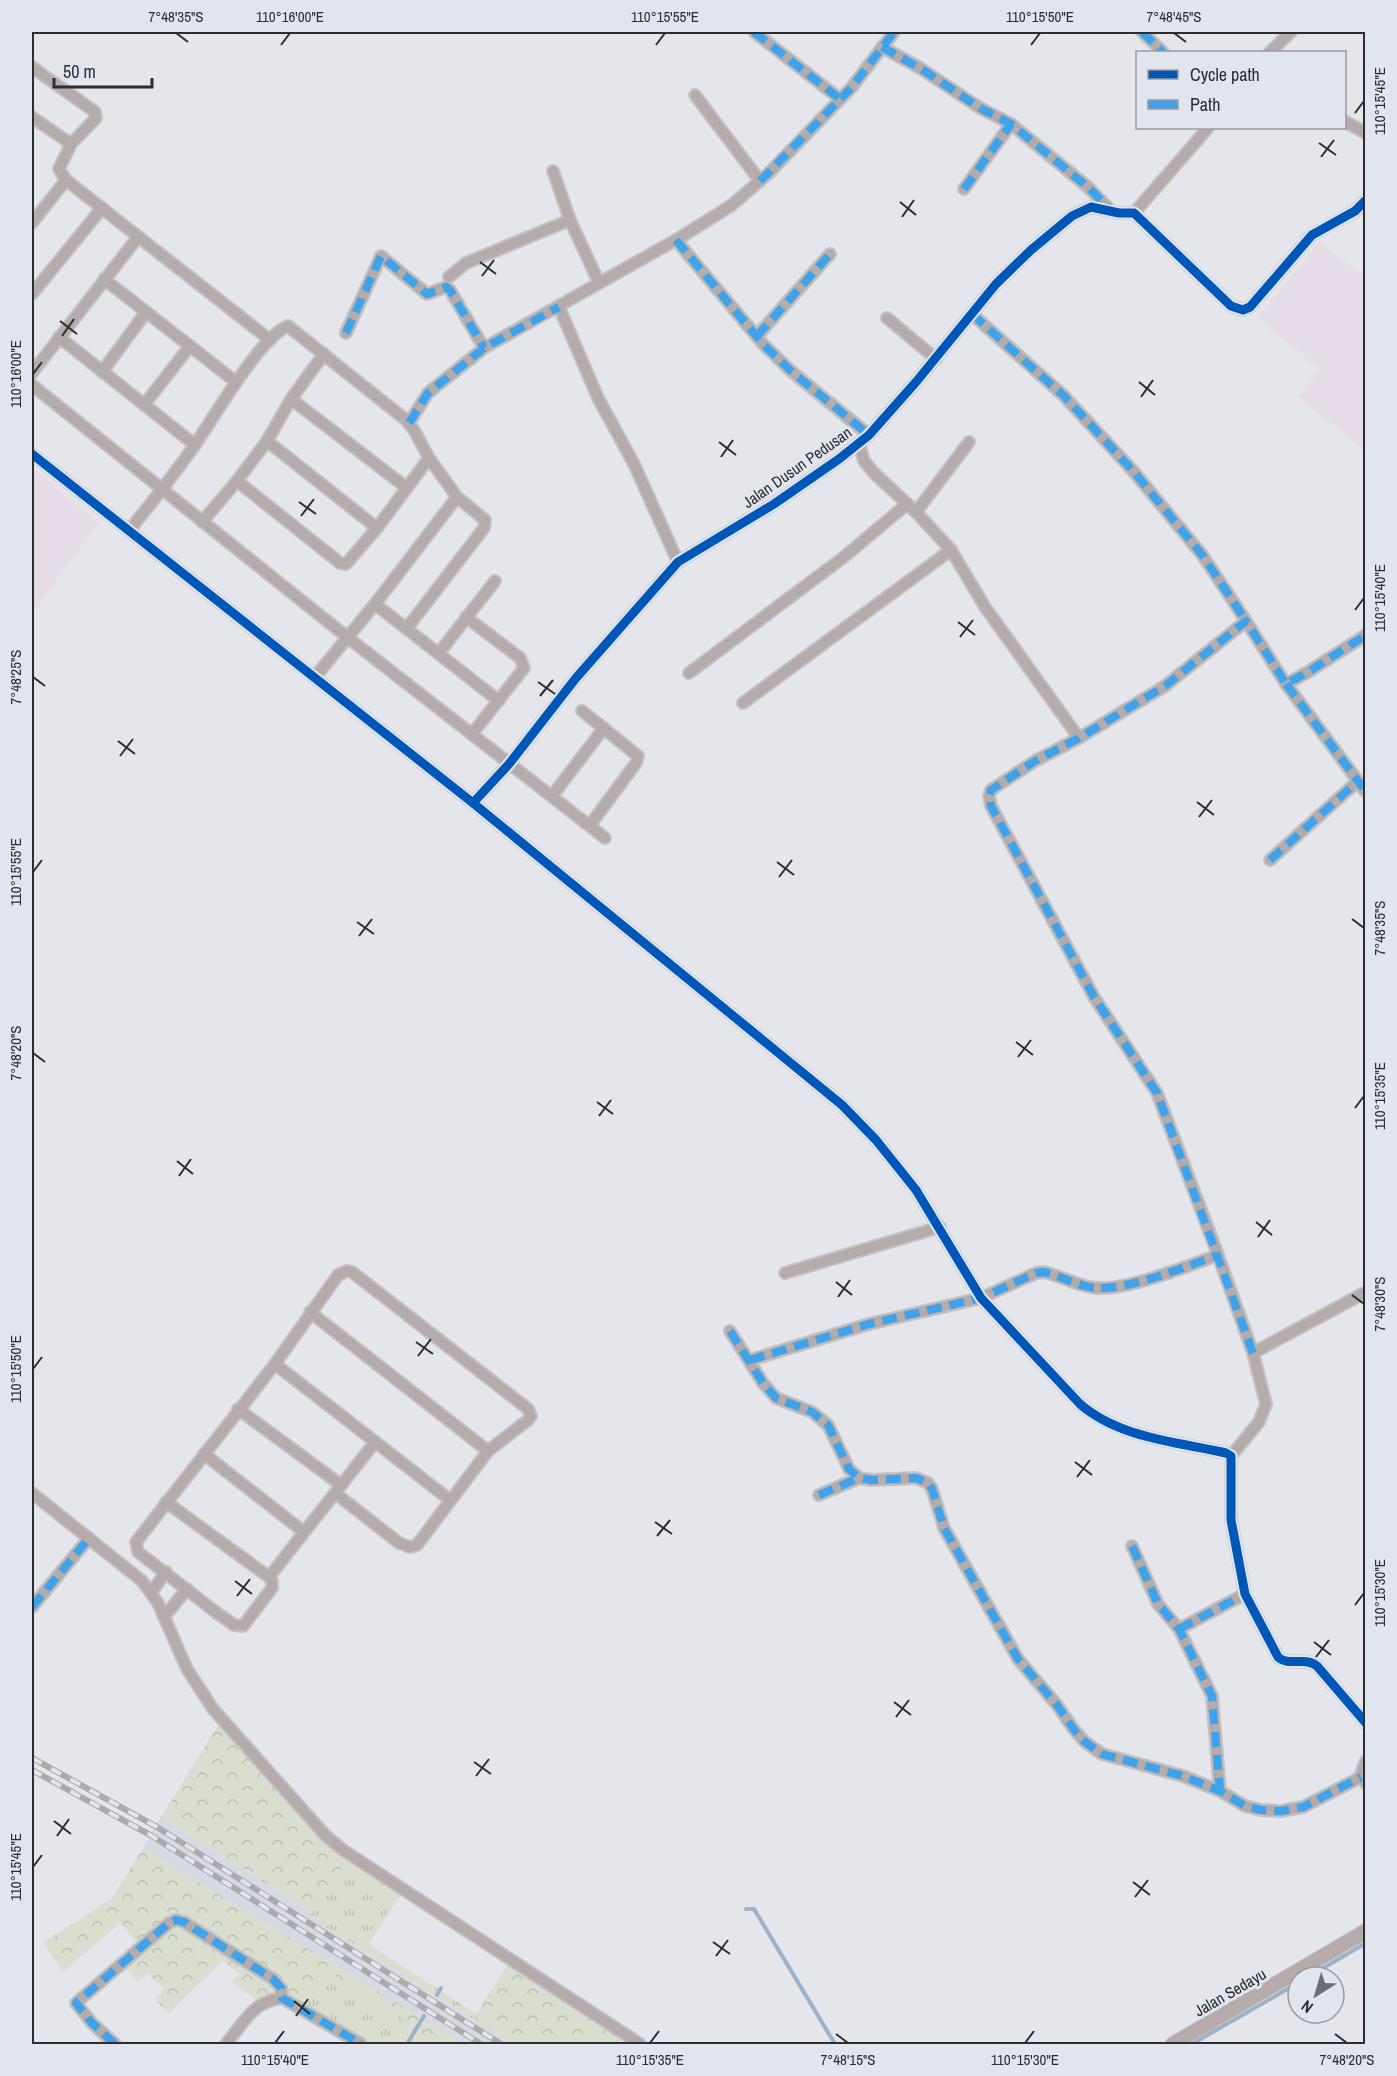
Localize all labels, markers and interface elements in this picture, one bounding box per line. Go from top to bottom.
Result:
text: 7°48'35"S [148,6,204,27]
text: 110°16'00"E [256,6,324,27]
text: 110°15'55"E [631,6,699,27]
text: 110°15'50"E [1006,6,1074,27]
text: 7°48'45"S [1146,6,1202,27]
scale bar [54,51,152,89]
legend [1136,51,1346,129]
text: 50 m [63,59,96,84]
text: Cycle path [1190,62,1260,87]
text: 110°15'45"E [1369,67,1390,135]
text: Path [1190,92,1220,117]
text: 110°16'00"E [5,340,26,408]
street label: Jalan Dusun Pedusan [738,421,856,513]
text: 110°15'40"E [1369,564,1390,632]
text: 7°48'25"S [5,649,26,705]
text: 110°15'55"E [5,838,26,906]
text: 7°48'35"S [1369,900,1390,956]
text: 7°48'20"S [5,1025,26,1081]
text: 110°15'35"E [1369,1062,1390,1130]
text: 7°48'30"S [1369,1276,1390,1332]
text: 110°15'50"E [5,1335,26,1403]
text: 110°15'30"E [1369,1559,1390,1627]
text: 110°15'45"E [5,1833,26,1901]
street label: Jalan Sedayu [1190,1963,1270,2021]
north arrow [1286,1965,1346,2025]
text: N [1297,1995,1317,2019]
text: 110°15'40"E [241,2049,309,2070]
text: 110°15'35"E [616,2049,684,2070]
text: 7°48'15"S [820,2049,876,2070]
text: 110°15'30"E [991,2049,1059,2070]
text: 7°48'20"S [1319,2049,1375,2070]

